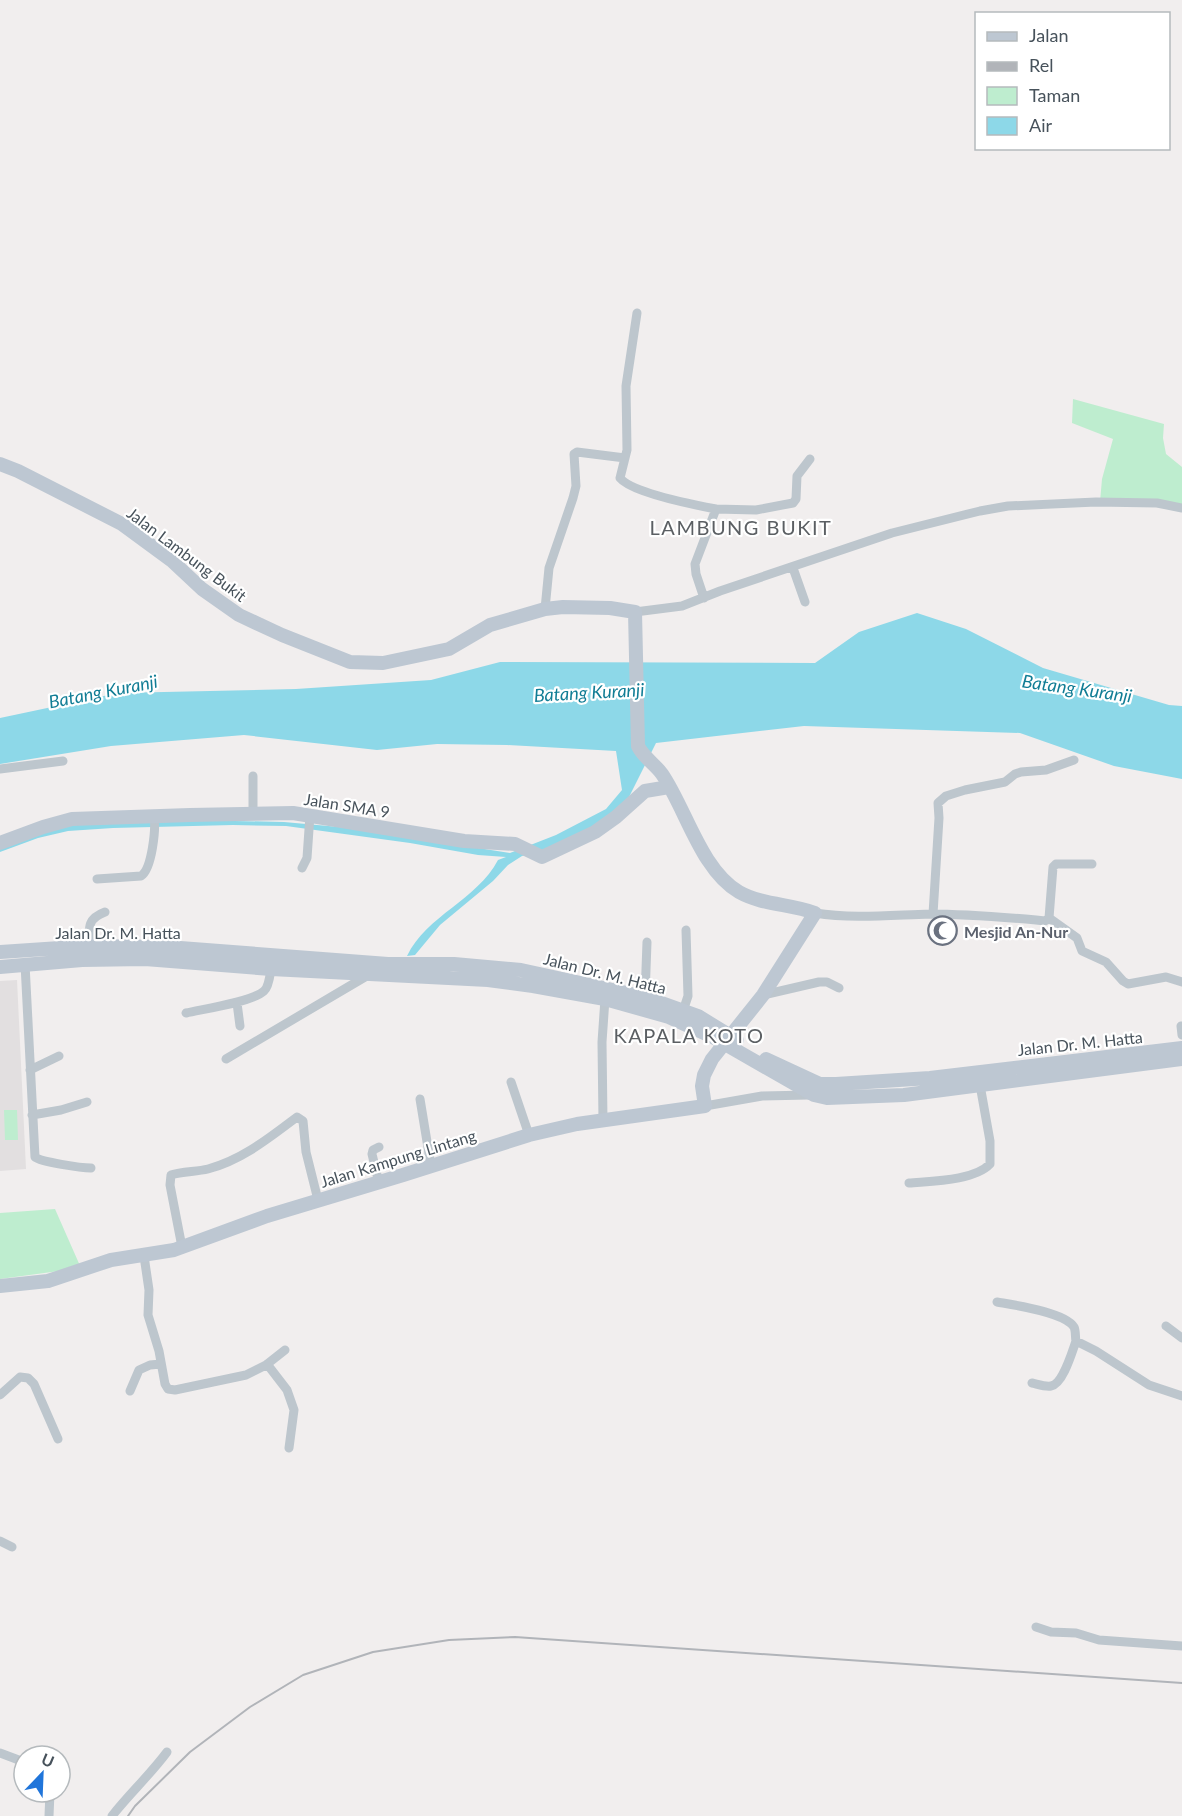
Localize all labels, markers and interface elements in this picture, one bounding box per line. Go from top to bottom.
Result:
legend [975,12,1170,150]
text: Jalan [1029,24,1068,46]
text: Rel [1029,54,1053,76]
text: Taman [1029,84,1080,106]
text: Air [1029,114,1052,136]
street label: Jalan Lambung Bukit [124,503,251,605]
district label: LAMBUNG BUKIT [650,515,832,539]
water label: Batang Kuranji [1021,669,1133,707]
water label: Batang Kuranji [47,670,159,712]
water label: Batang Kuranji [533,678,645,706]
street label: Jalan SMA 9 [303,789,391,821]
mosque icon: Mesjid An-Nur [927,915,959,947]
place label: Mesjid An-Nur [964,922,1068,941]
street label: Jalan Dr. M. Hatta [55,923,181,942]
street label: Jalan Dr. M. Hatta [542,949,668,997]
district label: KAPALA KOTO [613,1023,765,1047]
street label: Jalan Dr. M. Hatta [1017,1027,1143,1059]
street label: Jalan Kampung Lintang [318,1125,478,1191]
north arrow [12,1744,72,1804]
text: U [39,1749,57,1771]

